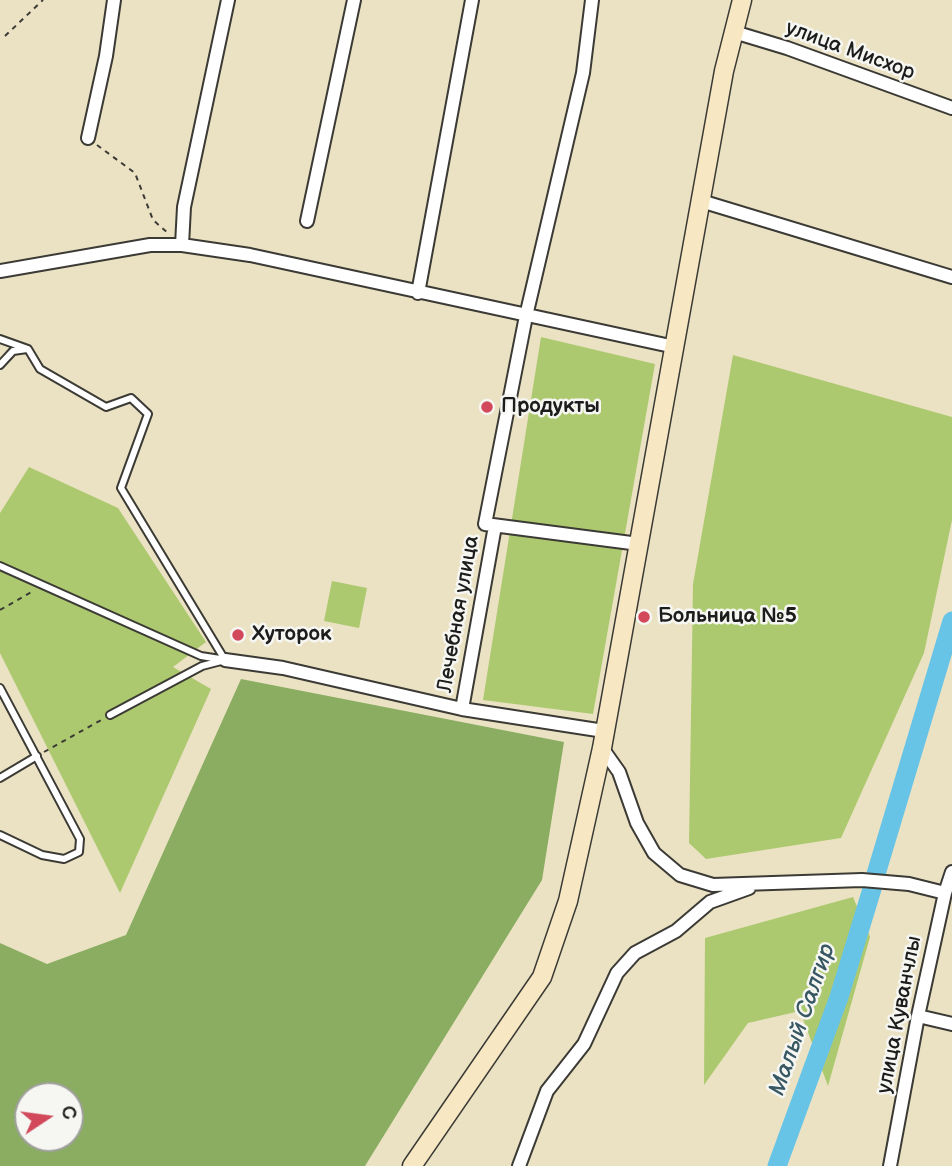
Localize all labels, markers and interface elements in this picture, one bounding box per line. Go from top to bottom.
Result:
street label: улица Мисхор [782,16,918,86]
place label: Продукты [501,394,600,420]
marker: Продукты [479,399,495,415]
street label: Лечебная улица [433,534,485,694]
place label: Больница №5 [658,604,797,630]
marker: Больница №5 [636,609,652,625]
place label: Хуторок [252,622,331,648]
marker: Хуторок [230,627,246,643]
street label: улица Куванчлы [872,934,928,1096]
water label: Малый Салгир [764,940,842,1100]
north arrow [14,1082,84,1152]
text: С [55,1104,81,1122]

